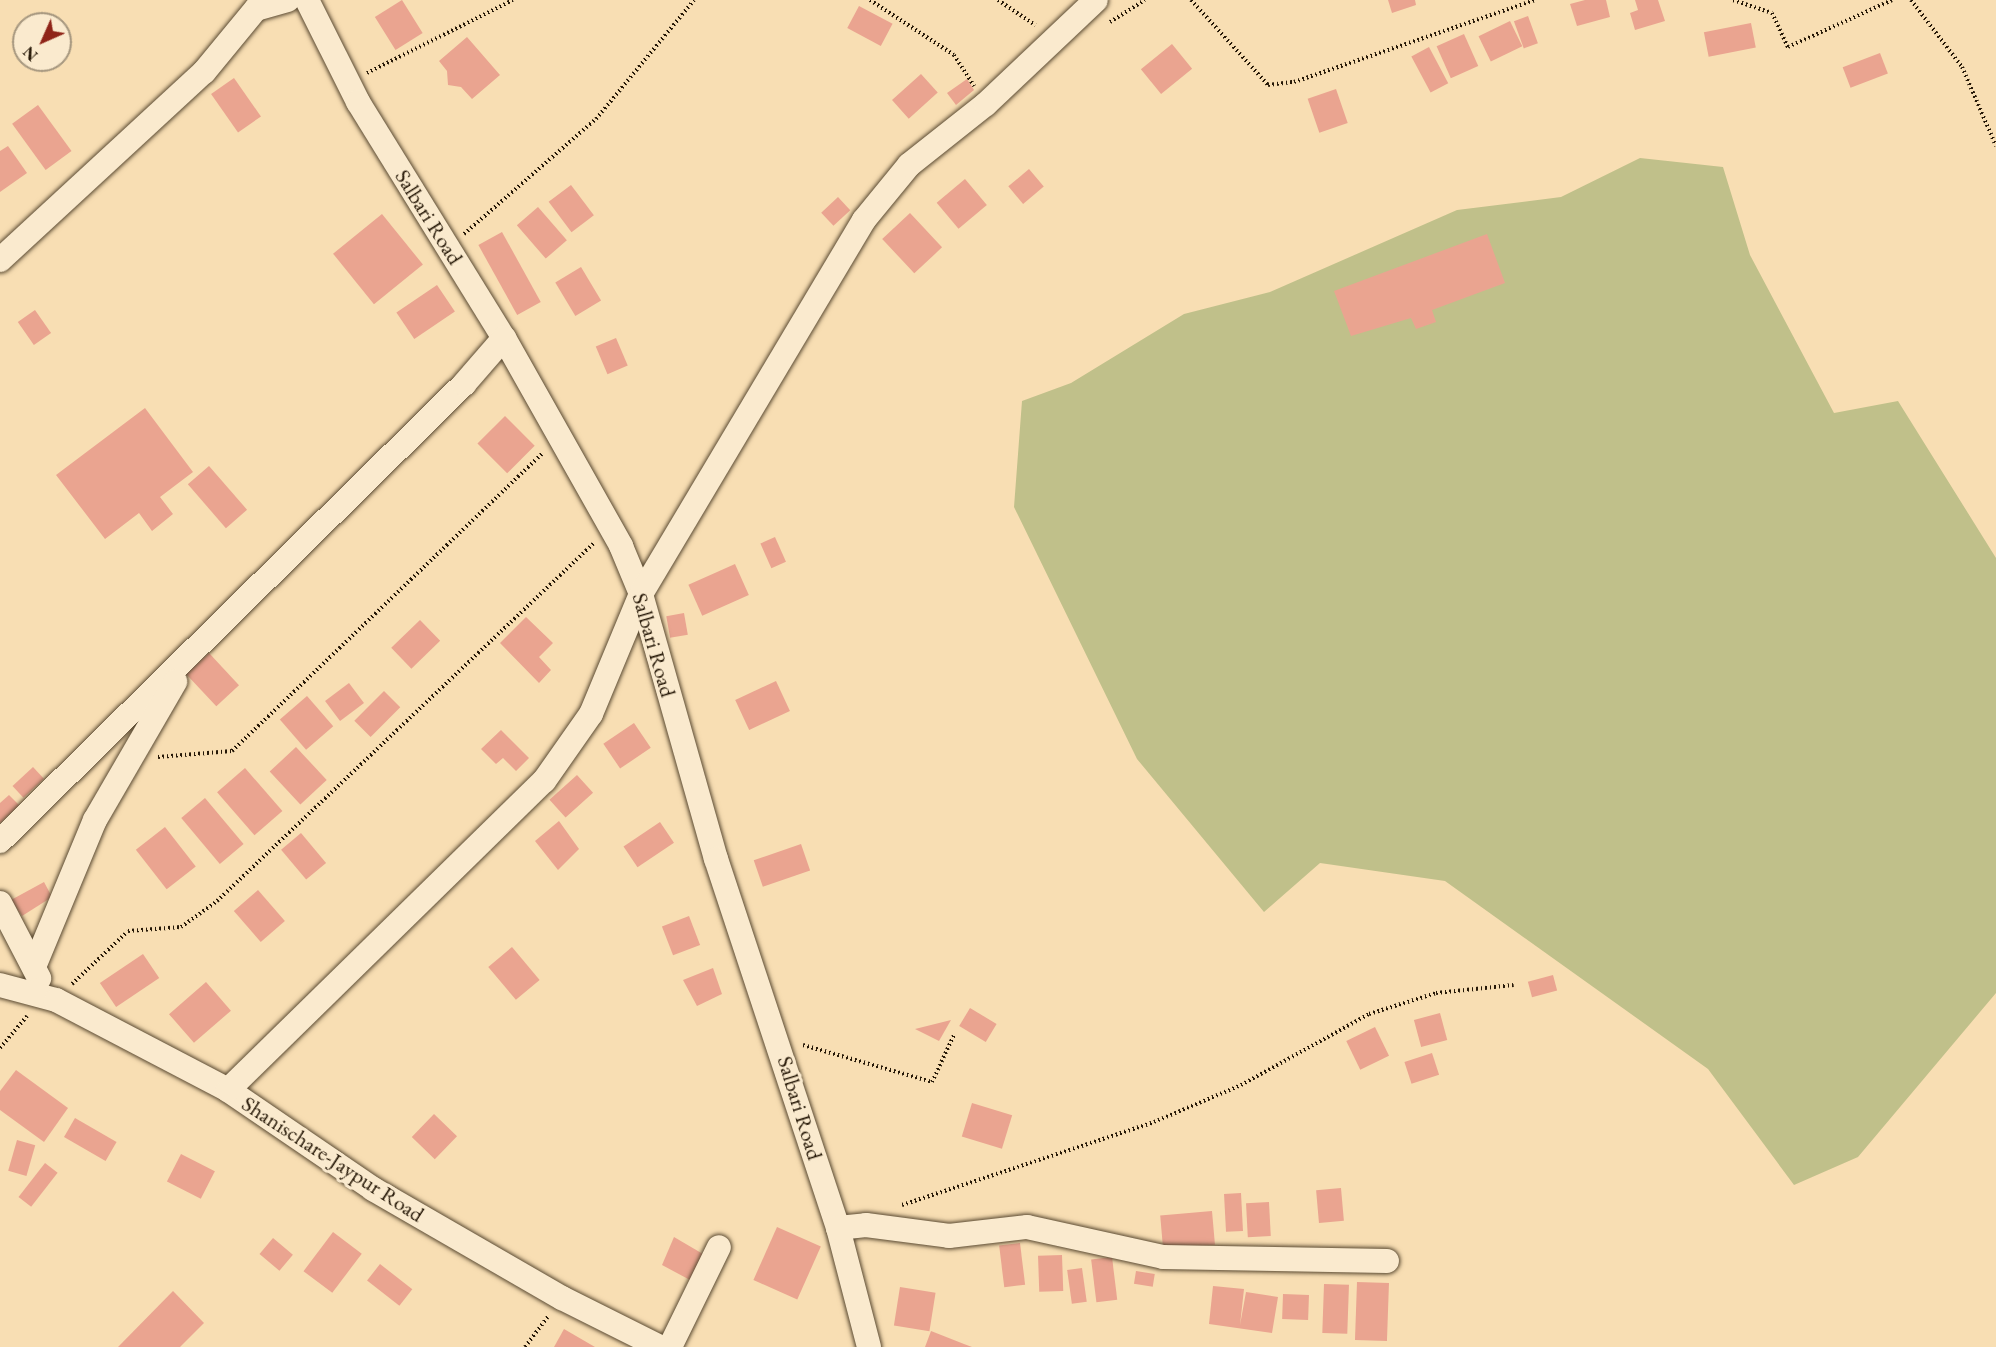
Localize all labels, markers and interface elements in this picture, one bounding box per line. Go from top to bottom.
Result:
north arrow [12,12,72,72]
text: N [18,42,42,66]
street label: Salbari Road [389,165,469,269]
street label: Salbari Road [627,590,681,700]
street label: Salbari Road [772,1053,828,1163]
street label: Shanischare-Jaypur Road [237,1090,429,1228]

